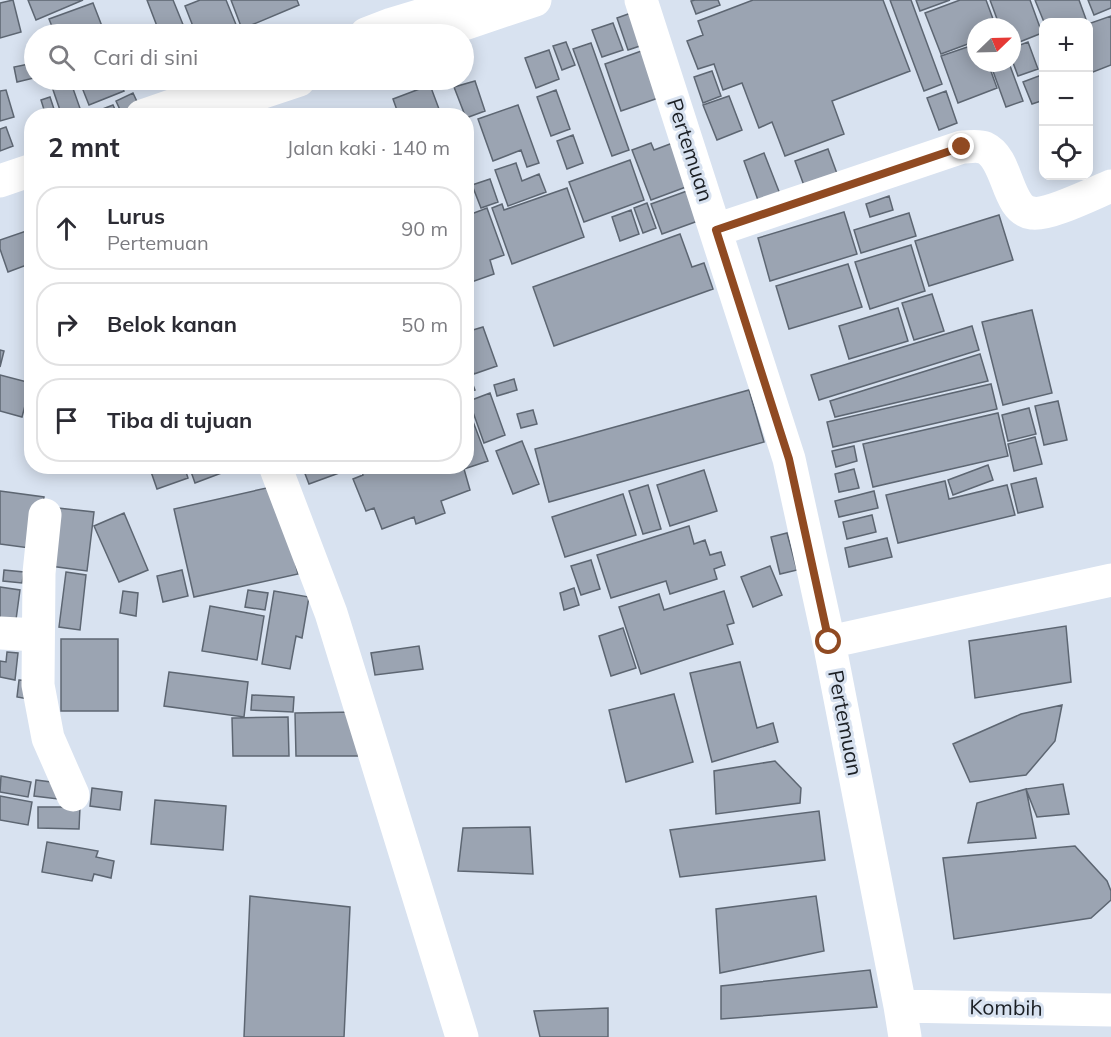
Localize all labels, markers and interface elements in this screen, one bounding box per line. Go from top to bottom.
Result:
north arrow [967,18,1021,72]
map controls [1039,18,1093,180]
button: + [1039,18,1093,72]
search box [24,24,474,90]
icon: search [45,41,78,74]
text: Cari di sini [93,43,198,71]
button: − [1039,72,1093,126]
street label: Pertemuan [662,95,720,205]
button: locate [1039,126,1093,180]
text: 2 mnt [48,131,120,164]
route end [948,133,974,159]
text: Jalan kaki · 140 m [287,135,450,160]
text: Lurus [107,202,165,230]
icon: ahead [50,212,83,245]
text: 90 m [401,216,448,241]
text: Pertemuan [107,230,209,255]
icon: right [50,308,83,341]
text: Belok kanan [107,310,237,338]
text: 50 m [401,312,448,337]
icon: arrive [50,404,83,437]
text: Tiba di tujuan [107,406,252,434]
route start [815,628,841,654]
street label: Pertemuan [823,668,869,778]
street label: Kombih [969,993,1043,1021]

